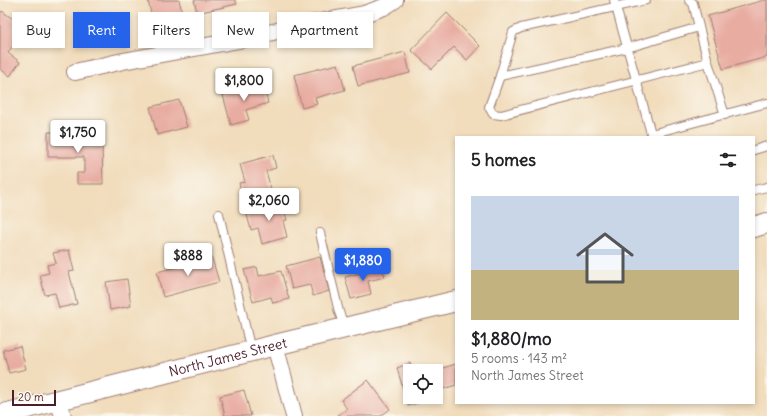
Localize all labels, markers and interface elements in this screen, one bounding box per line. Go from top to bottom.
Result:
chip: Buy [12,12,65,48]
chip: Rent [73,12,130,48]
chip: Filters [138,12,204,48]
chip: New [212,12,269,48]
chip: Apartment [277,12,373,48]
pin: $1,800 [211,68,277,102]
text: $1,800 [224,72,264,89]
pin: $1,750 [45,120,111,154]
text: $1,750 [59,124,97,141]
text: 5 homes [471,149,536,171]
icon: filters [717,149,739,171]
pin: $2,060 [236,188,302,222]
text: $2,060 [248,192,290,209]
icon: home [569,222,641,294]
pin: $888 [164,243,212,277]
text: $888 [173,247,203,264]
pin: $1,880 [330,248,396,282]
text: $1,880 [344,252,382,269]
text: $1,880/mo [471,328,551,350]
street label: North James Street [167,333,289,381]
text: 5 rooms · 143 m² [471,350,567,367]
map controls [403,364,443,404]
button: locate [403,364,443,404]
text: North James Street [471,367,584,384]
scale bar [12,388,56,407]
text: 20 m [18,390,44,404]

